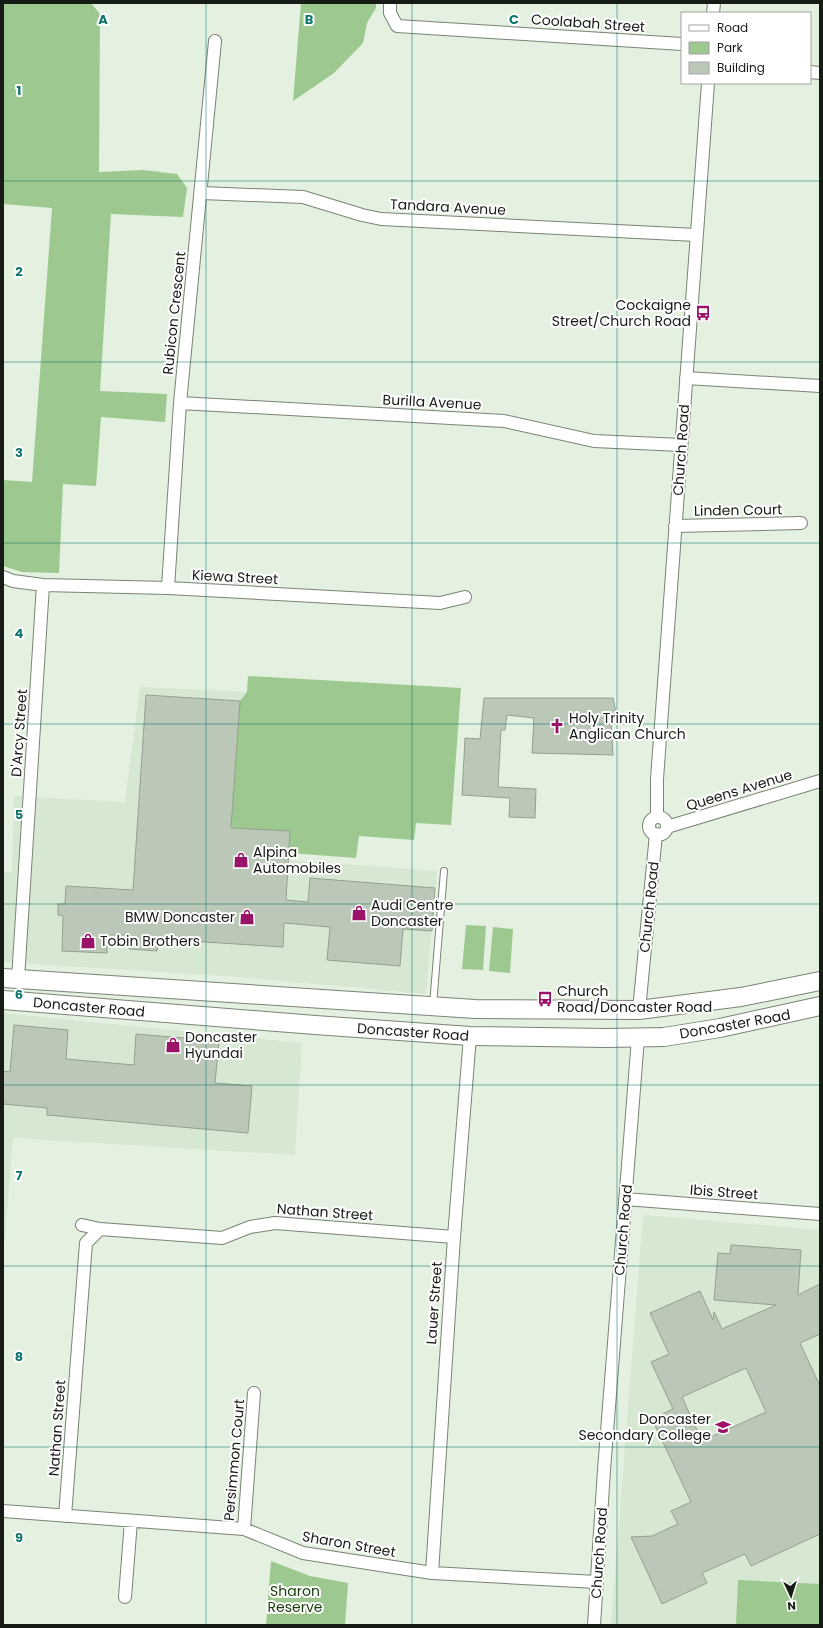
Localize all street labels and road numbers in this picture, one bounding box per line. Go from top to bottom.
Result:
street label: Coolabah Street [530,9,646,37]
street label: Tandara Avenue [390,194,507,220]
street label: Rubicon Crescent [158,250,190,376]
street label: Burilla Avenue [382,389,482,415]
street label: Church Road [668,404,694,496]
street label: Linden Court [694,499,782,521]
street label: Kiewa Street [191,565,279,589]
street label: D'Arcy Street [6,688,32,778]
street label: Queens Avenue [684,764,795,816]
street label: Church Road [634,860,664,954]
street label: Doncaster Road [32,992,146,1022]
street label: Doncaster Road [678,1004,792,1044]
street label: Doncaster Road [356,1018,470,1046]
street label: Ibis Street [689,1180,759,1204]
street label: Church Road [609,1184,637,1276]
street label: Nathan Street [276,1199,374,1225]
street label: Lauer Street [421,1261,447,1345]
street label: Nathan Street [44,1379,70,1477]
street label: Persimmon Court [219,1398,249,1522]
street label: Church Road [586,1507,612,1599]
street label: Sharon Street [301,1526,397,1562]

